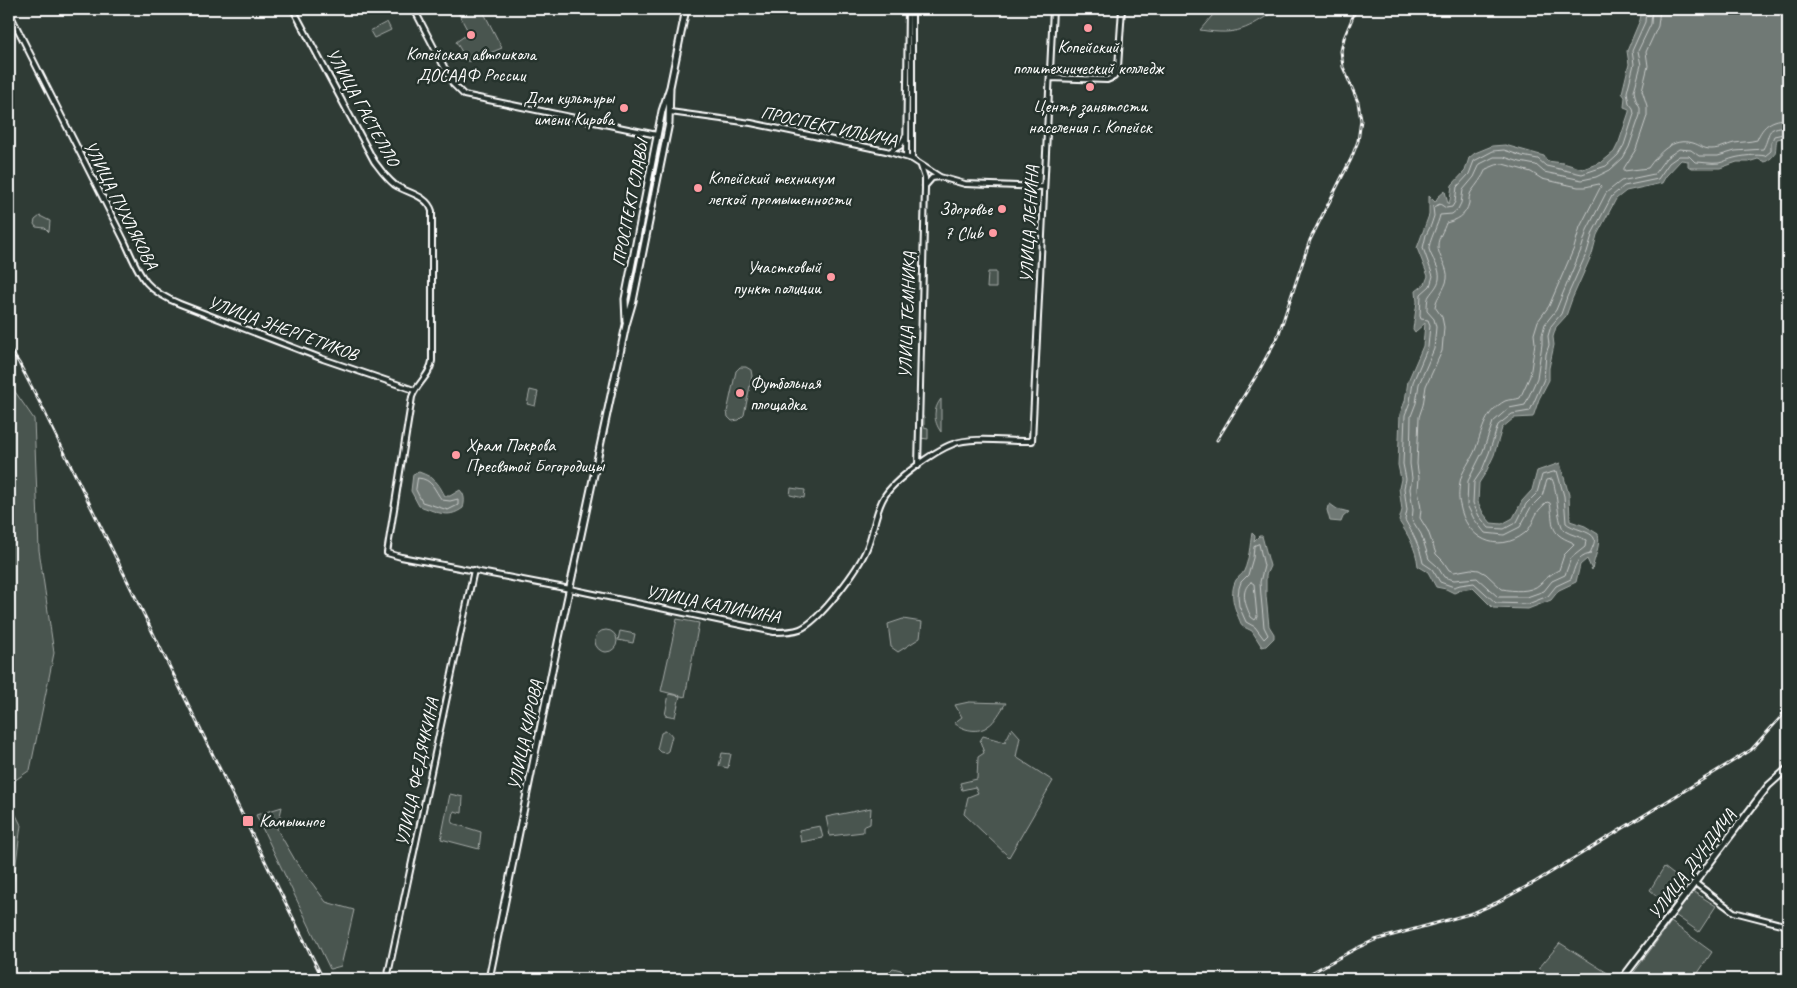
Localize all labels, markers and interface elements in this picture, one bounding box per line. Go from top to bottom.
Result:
marker: Копейский политехнический колледж [1082,22,1094,34]
marker: Копейская автошкола ДОСААФ России [465,29,477,41]
place label: Копейский политехнический колледж [1013,36,1165,79]
place label: Копейская автошкола ДОСААФ России [406,43,537,86]
street label: УЛИЦА ГАСТЕЛЛО [322,44,405,171]
marker: Центр занятости населения г. Копейск [1084,81,1096,93]
place label: Дом культуры имени Кирова [524,87,616,130]
place label: Центр занятости населения г. Копейск [1028,95,1153,138]
street label: ПРОСПЕКТ ИЛЬИЧА [759,101,900,151]
marker: Дом культуры имени Кирова [618,102,630,114]
street label: ПРОСПЕКТ СЛАВЫ [607,135,654,268]
street label: УЛИЦА ПУХЛЯКОВА [79,137,163,274]
street label: УЛИЦА ЛЕНИНА [1015,164,1043,283]
place label: Копейский техникум легкой промышенности [708,167,852,210]
marker: Копейский техникум легкой промышенности [692,182,704,194]
place label: Здоровье [939,198,993,220]
marker: Здоровье [996,203,1008,215]
place label: 7 Club [944,222,984,244]
marker: 7 Club [987,227,999,239]
street label: УЛИЦА ТЕМНИКА [894,250,920,379]
place label: Участковый пункт полиции [733,256,822,299]
marker: Участковый пункт полиции [825,271,837,283]
street label: УЛИЦА ЭНЕРГЕТИКОВ [205,291,363,366]
place label: Футбольная площадка [750,372,822,415]
marker: Футбольная площадка [734,387,746,399]
place label: Храм Покрова Пресвятой Богородицы [466,434,605,477]
marker: Храм Покрова Пресвятой Богородицы [450,449,462,461]
street label: УЛИЦА КАЛИНИНА [644,580,783,628]
street label: УЛИЦА КИРОВА [503,677,548,792]
street label: УЛИЦА ФЕДЯЧКИНА [391,695,444,848]
street label: УЛИЦА ДУНДИЧА [1644,804,1741,923]
place label: Камышное [259,810,325,832]
marker: Камышное [241,814,255,828]

